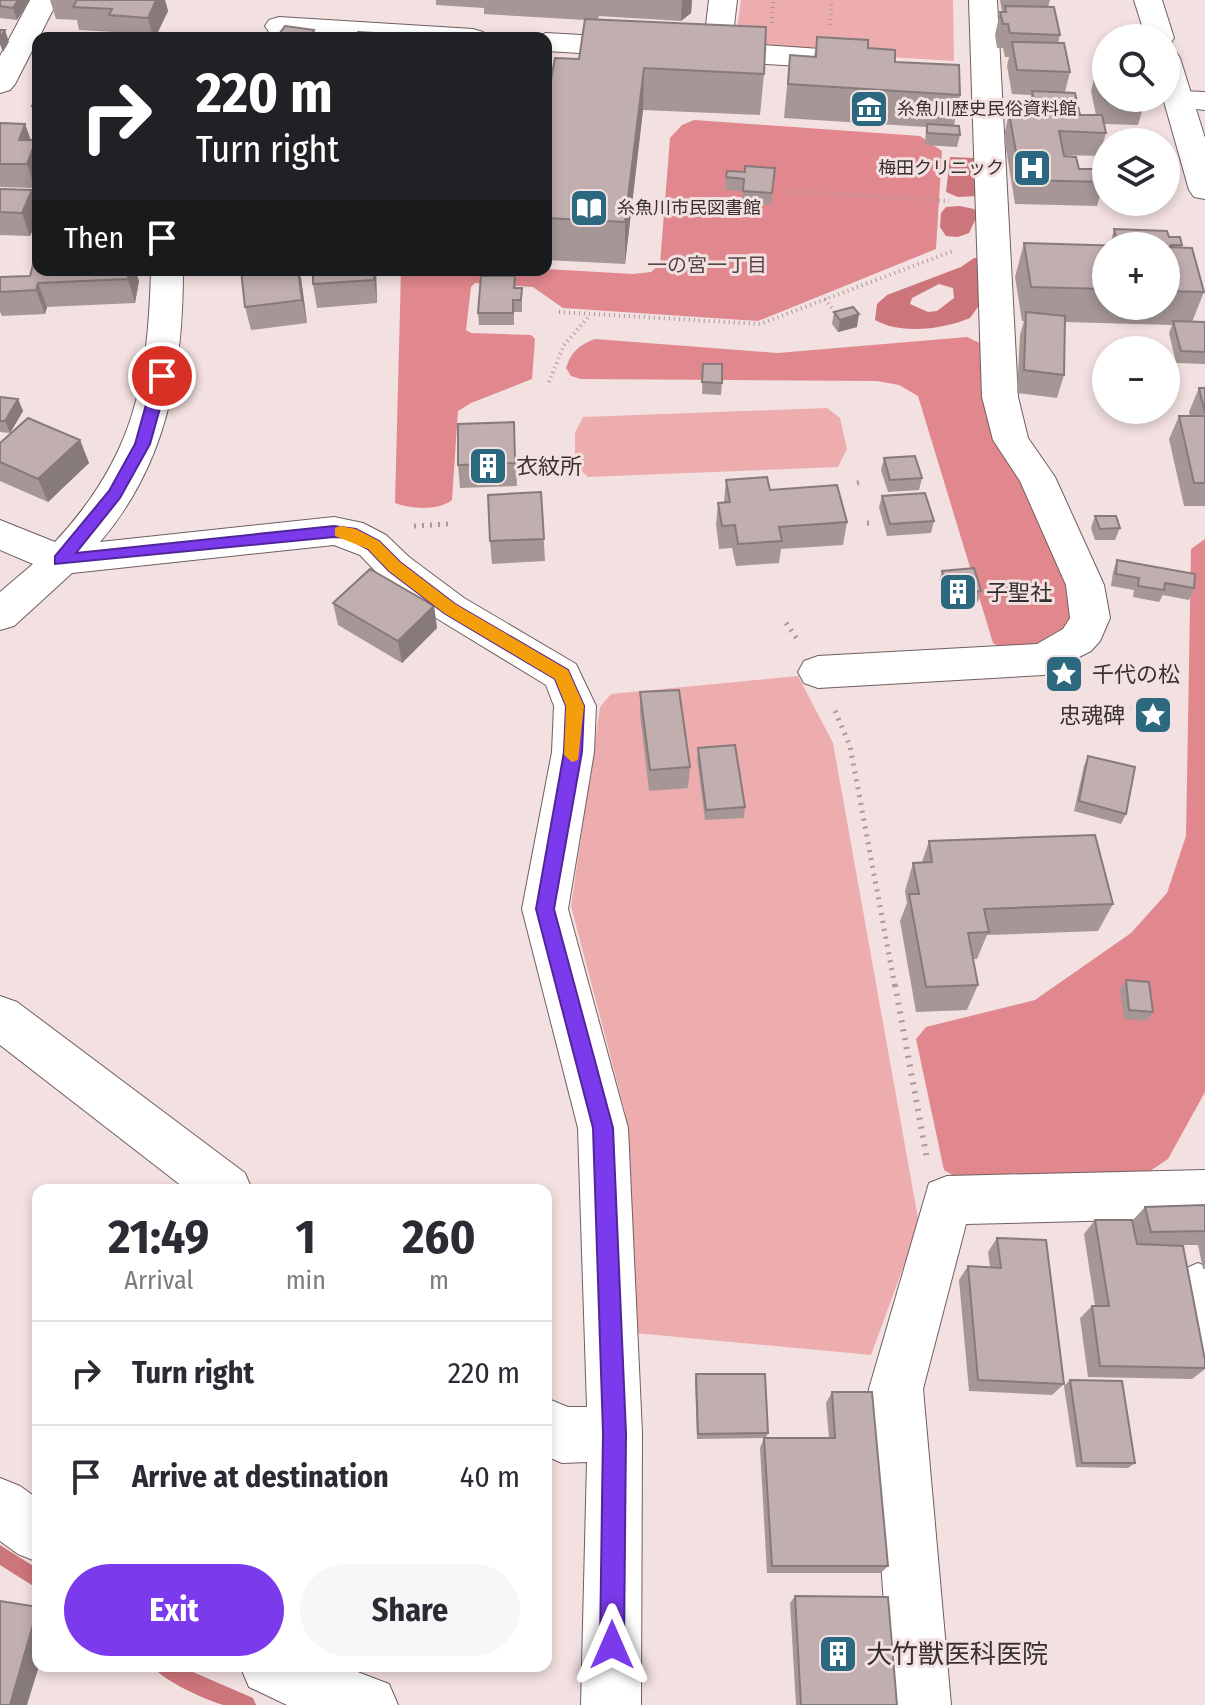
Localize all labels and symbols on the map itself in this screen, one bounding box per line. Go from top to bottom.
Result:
museum icon: 糸魚川歴史民俗資料館 [848,88,890,130]
place label: 糸魚川歴史民俗資料館 [897,98,1077,120]
hospital icon: 梅田クリニック [1011,147,1053,189]
place label: 梅田クリニック [878,157,1004,179]
library icon: 糸魚川市民図書館 [568,187,610,229]
place label: 糸魚川市民図書館 [617,197,761,219]
district label: 一の宮一丁目 [647,253,767,277]
pin [128,342,196,410]
building icon: 衣紋所 [467,445,509,487]
place label: 衣紋所 [516,453,582,480]
building icon: 子聖社 [937,571,979,613]
place label: 子聖社 [986,579,1052,606]
place icon: 千代の松 [1043,653,1085,695]
place label: 千代の松 [1092,661,1180,688]
place icon: 忠魂碑 [1132,694,1174,736]
place label: 忠魂碑 [1059,702,1125,729]
position arrow [570,1603,654,1687]
building icon: 大竹獣医科医院 [817,1633,859,1675]
place label: 大竹獣医科医院 [866,1639,1048,1670]

